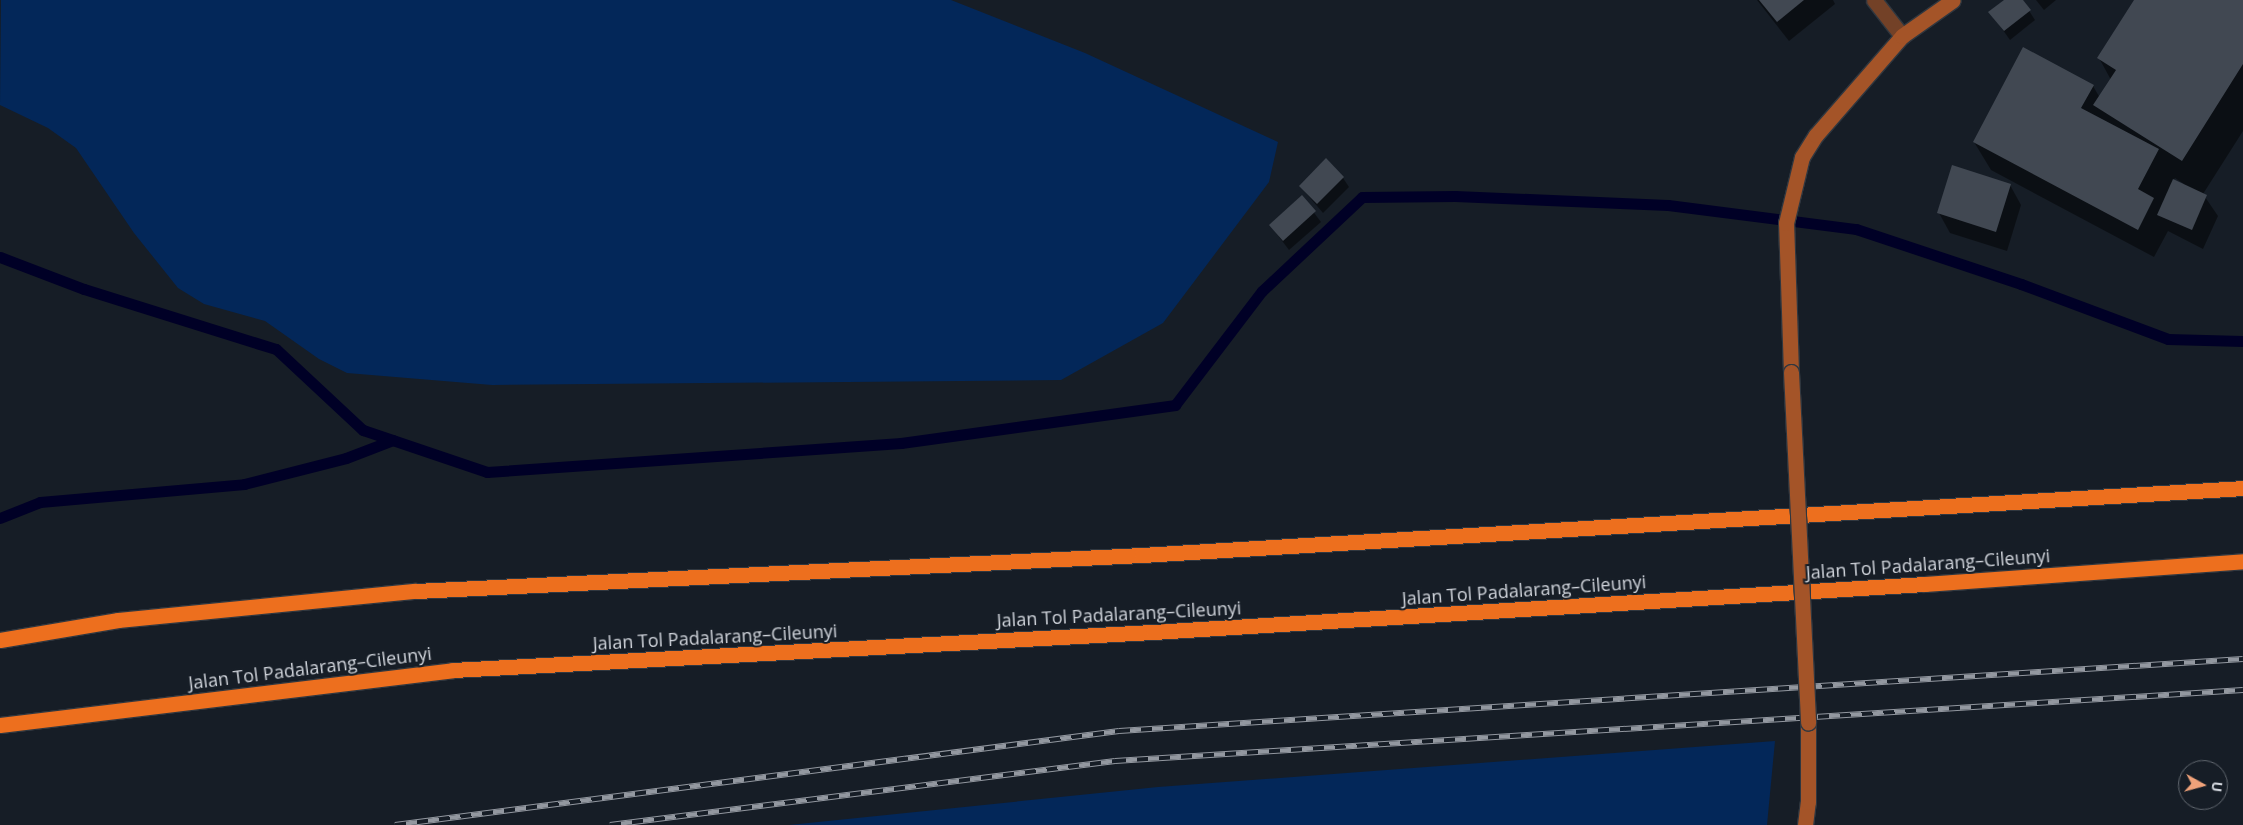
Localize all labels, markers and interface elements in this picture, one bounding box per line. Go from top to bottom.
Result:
street label: Jalan Tol Padalarang–Cileunyi [1805,545,2051,583]
street label: Jalan Tol Padalarang–Cileunyi [1401,571,1647,609]
street label: Jalan Tol Padalarang–Cileunyi [996,597,1242,631]
street label: Jalan Tol Padalarang–Cileunyi [592,620,838,654]
street label: Jalan Tol Padalarang–Cileunyi [187,642,433,694]
north arrow [2178,760,2228,810]
text: U [2207,780,2227,793]

